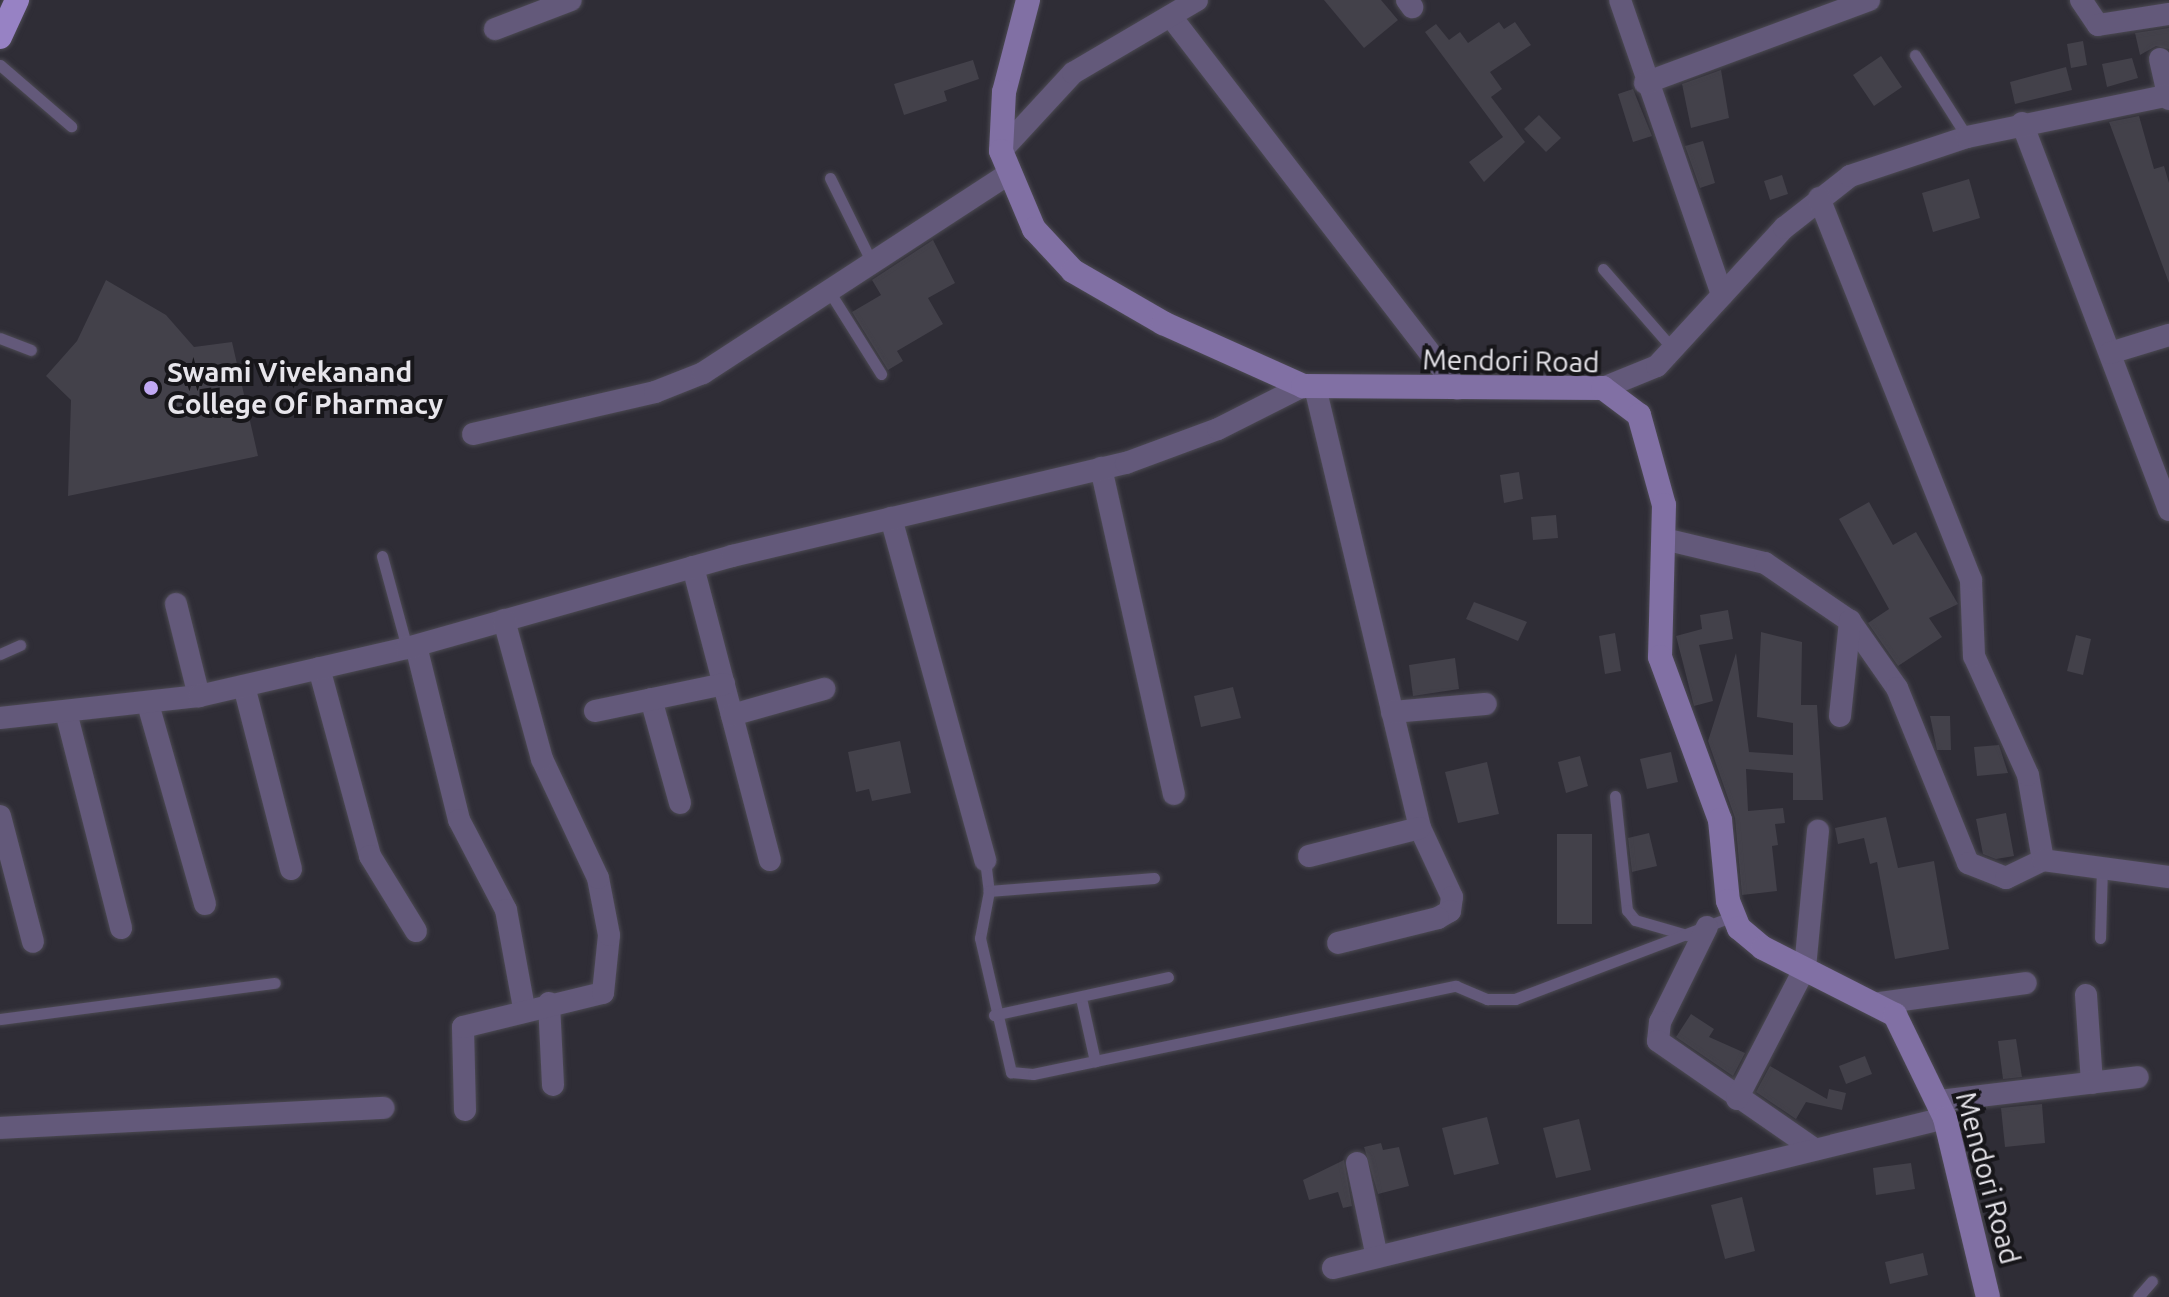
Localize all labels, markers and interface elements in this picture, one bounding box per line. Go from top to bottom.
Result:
street label: Mendori Road [1422,343,1600,379]
place label: Swami Vivekanand College Of Pharmacy [167,355,443,421]
marker: Swami Vivekanand College Of Pharmacy [142,379,160,397]
street label: Mendori Road [1949,1088,2027,1268]

